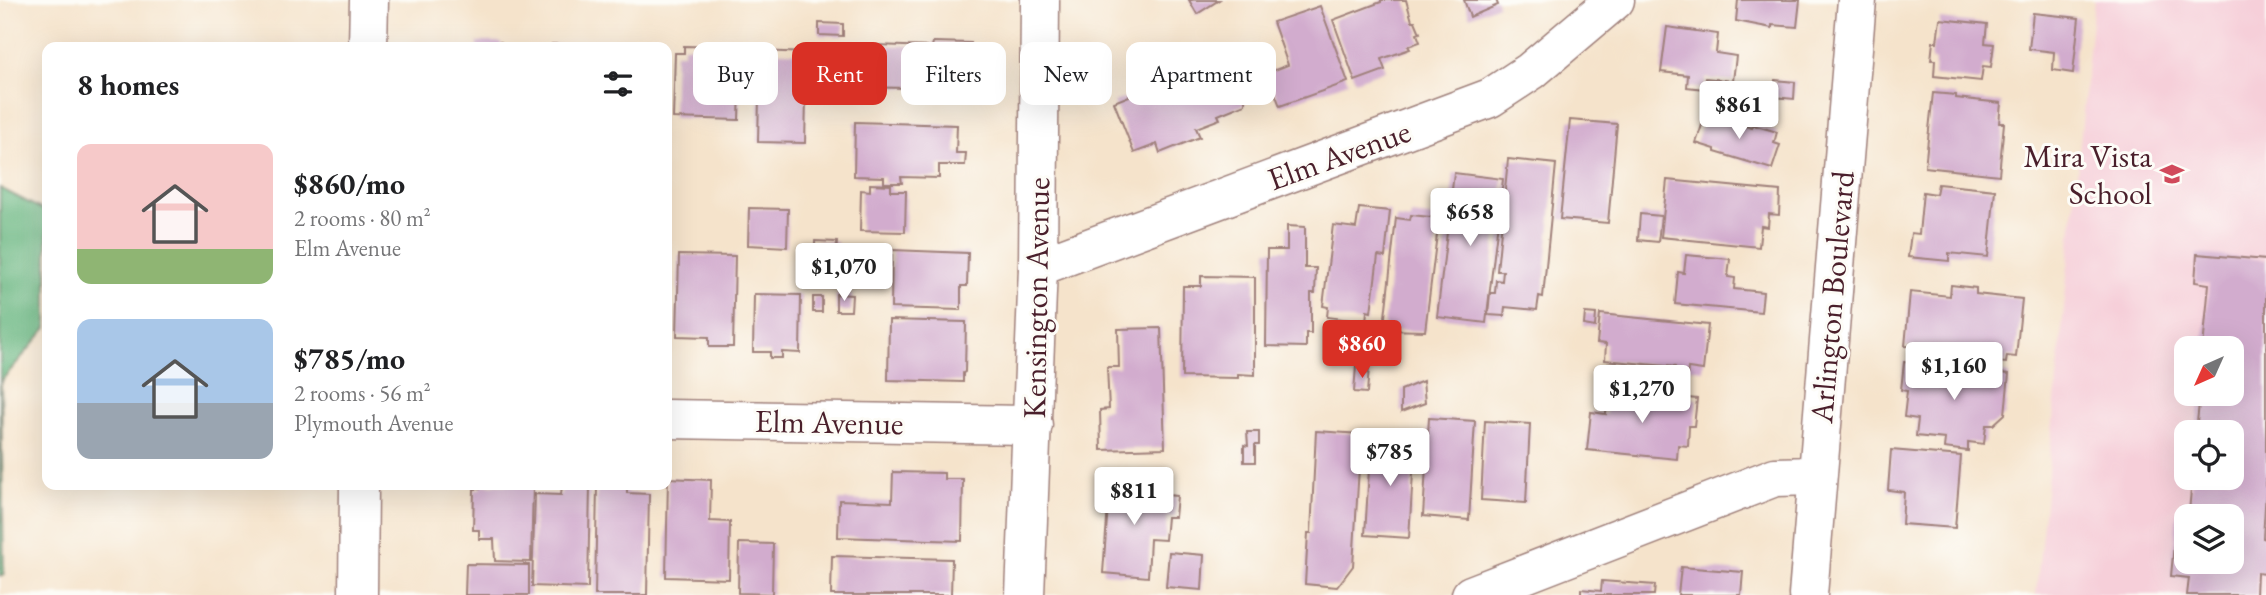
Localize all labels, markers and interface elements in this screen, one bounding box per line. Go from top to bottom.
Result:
chip: Buy [693,42,778,105]
chip: Rent [792,42,887,105]
chip: Filters [901,42,1006,105]
chip: New [1020,42,1112,105]
chip: Apartment [1126,42,1276,105]
text: 8 homes [77,65,179,104]
icon: filters [599,65,637,103]
pin: $861 [1698,82,1780,141]
text: $861 [1715,89,1763,119]
street label: Elm Avenue [1262,110,1416,200]
place label: Mira Vista School [2024,135,2152,214]
school or university icon: Mira Vista School [2158,160,2186,188]
text: $860/mo [294,164,405,203]
street label: Arlington Boulevard [1800,168,1864,426]
icon: home [133,172,217,256]
street label: Kensington Avenue [1013,177,1059,419]
pin: $658 [1429,188,1511,248]
text: $658 [1446,196,1494,226]
text: 2 rooms · 80 m² [294,203,431,233]
text: Elm Avenue [294,233,401,263]
pin: $1,070 [787,244,901,303]
text: $1,070 [812,251,876,281]
pin: $860 [1321,320,1403,380]
text: $860 [1338,328,1386,358]
north arrow [2174,336,2244,406]
map controls [2174,336,2244,574]
text: $785/mo [294,339,405,378]
pin: $1,160 [1897,342,2011,402]
icon: home [133,347,217,431]
text: $1,160 [1922,350,1986,380]
pin: $1,270 [1585,366,1699,425]
text: $1,270 [1610,373,1674,403]
text: 2 rooms · 56 m² [294,378,431,408]
street label: Elm Avenue [754,400,904,444]
text: Plymouth Avenue [294,408,453,438]
button: locate [2174,420,2244,490]
pin: $785 [1349,428,1431,488]
text: $785 [1366,436,1414,466]
pin: $811 [1093,468,1175,527]
text: $811 [1110,475,1158,505]
button: layers [2174,504,2244,574]

